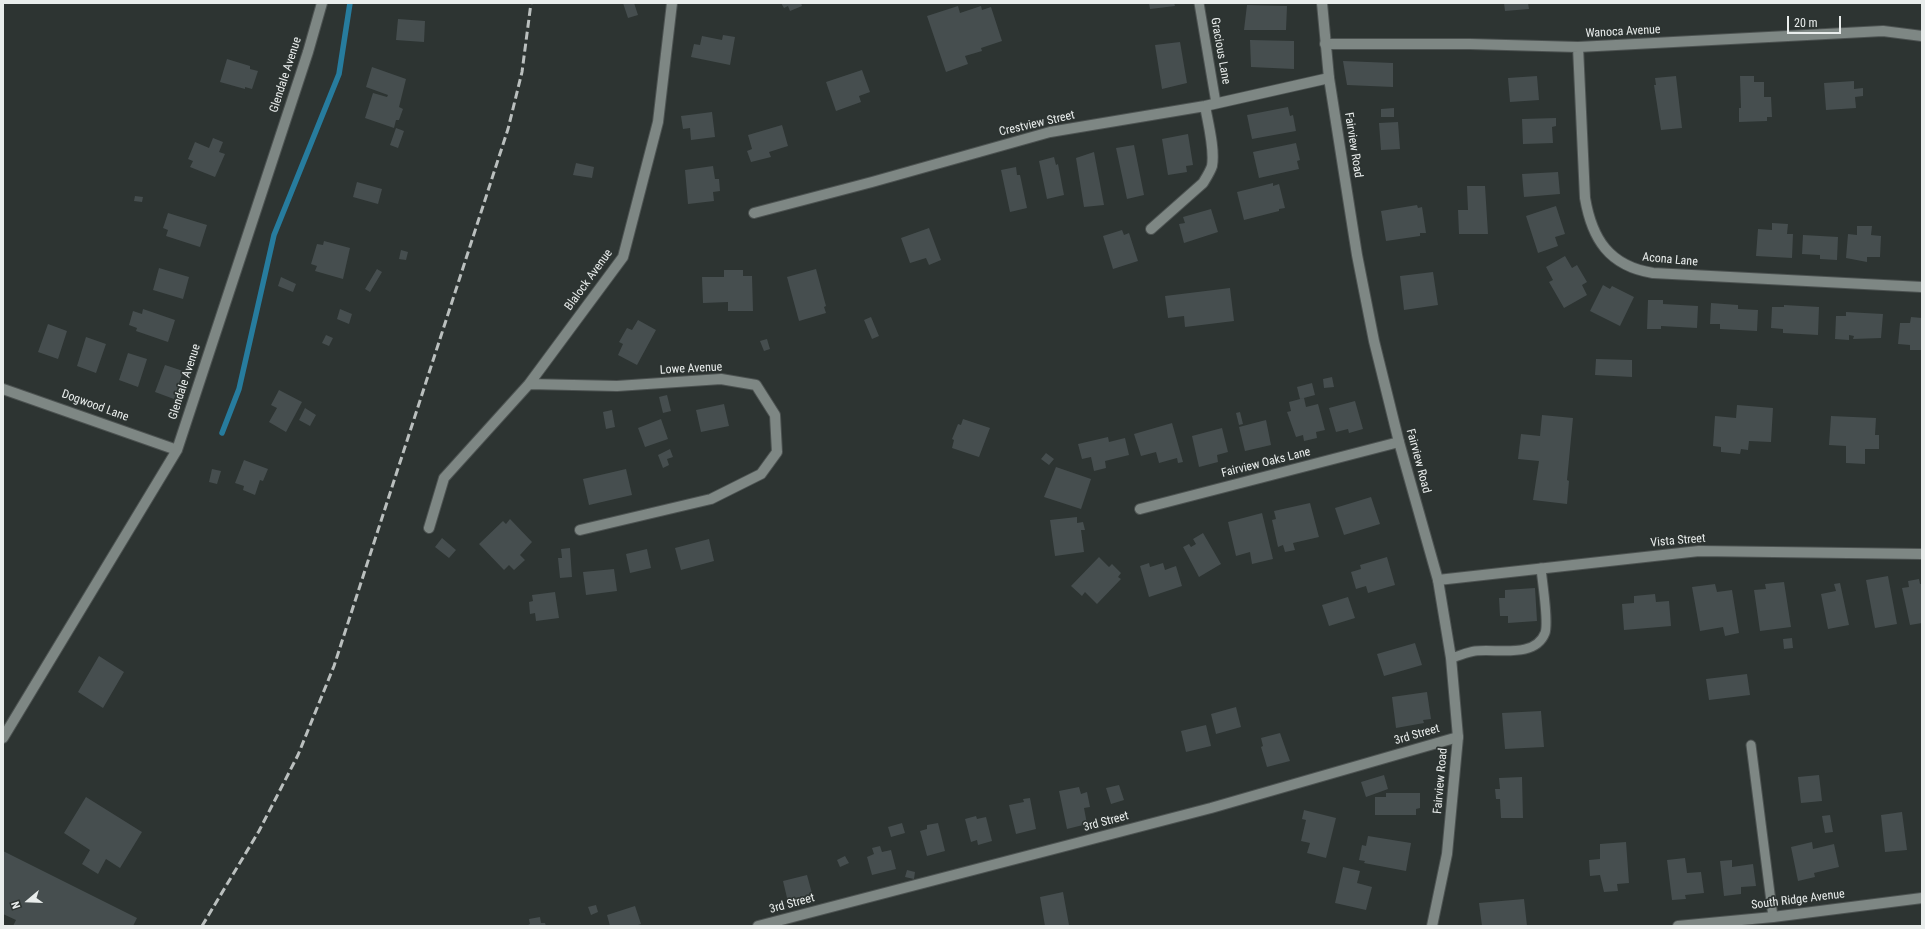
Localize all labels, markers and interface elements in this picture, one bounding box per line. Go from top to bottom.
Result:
scale bar [1789,8,1843,34]
text: 20 m [1794,16,1818,30]
street label: Gracious Lane [1207,17,1233,85]
street label: Wanoca Avenue [1585,23,1661,41]
street label: Glendale Avenue [267,35,305,115]
street label: Crestview Street [998,108,1076,140]
street label: Fairview Road [1341,111,1365,179]
street label: Blalock Avenue [562,247,616,313]
street label: Acona Lane [1642,250,1698,270]
street label: Glendale Avenue [166,342,204,422]
street label: Lowe Avenue [659,360,723,378]
street label: Dogwood Lane [60,387,130,425]
street label: Fairview Road [1403,427,1433,495]
street label: Fairview Oaks Lane [1220,445,1312,481]
street label: Vista Street [1650,531,1706,551]
street label: 3rd Street [1393,722,1441,748]
street label: Fairview Road [1431,748,1451,814]
street label: 3rd Street [1082,809,1130,835]
north arrow [8,881,48,921]
street label: South Ridge Avenue [1750,887,1846,913]
street label: 3rd Street [768,891,816,917]
text: N [9,900,23,910]

